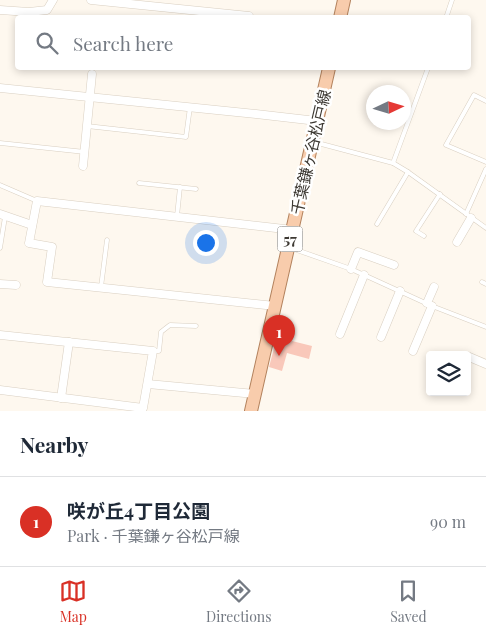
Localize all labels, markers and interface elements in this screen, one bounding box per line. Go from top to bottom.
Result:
search box [15,15,471,70]
icon: search [33,29,61,57]
text: Search here [73,30,173,56]
north arrow [366,85,411,130]
street label: 千葉鎌ヶ谷松戸線 [285,87,335,217]
road number: 57 [278,226,302,252]
your location [193,230,219,256]
pin: 1 [263,315,295,356]
map controls [426,351,471,396]
button: layers [426,351,471,396]
text: Nearby [20,430,89,458]
text: 咲が丘4丁目公園 [67,497,210,523]
text: 1 [33,511,39,532]
text: 90 m [430,511,466,532]
text: Park · 千葉鎌ヶ谷松戸線 [67,525,240,546]
tab: Map [59,577,87,626]
tab: Directions [206,577,272,626]
tab: Saved [390,577,427,626]

